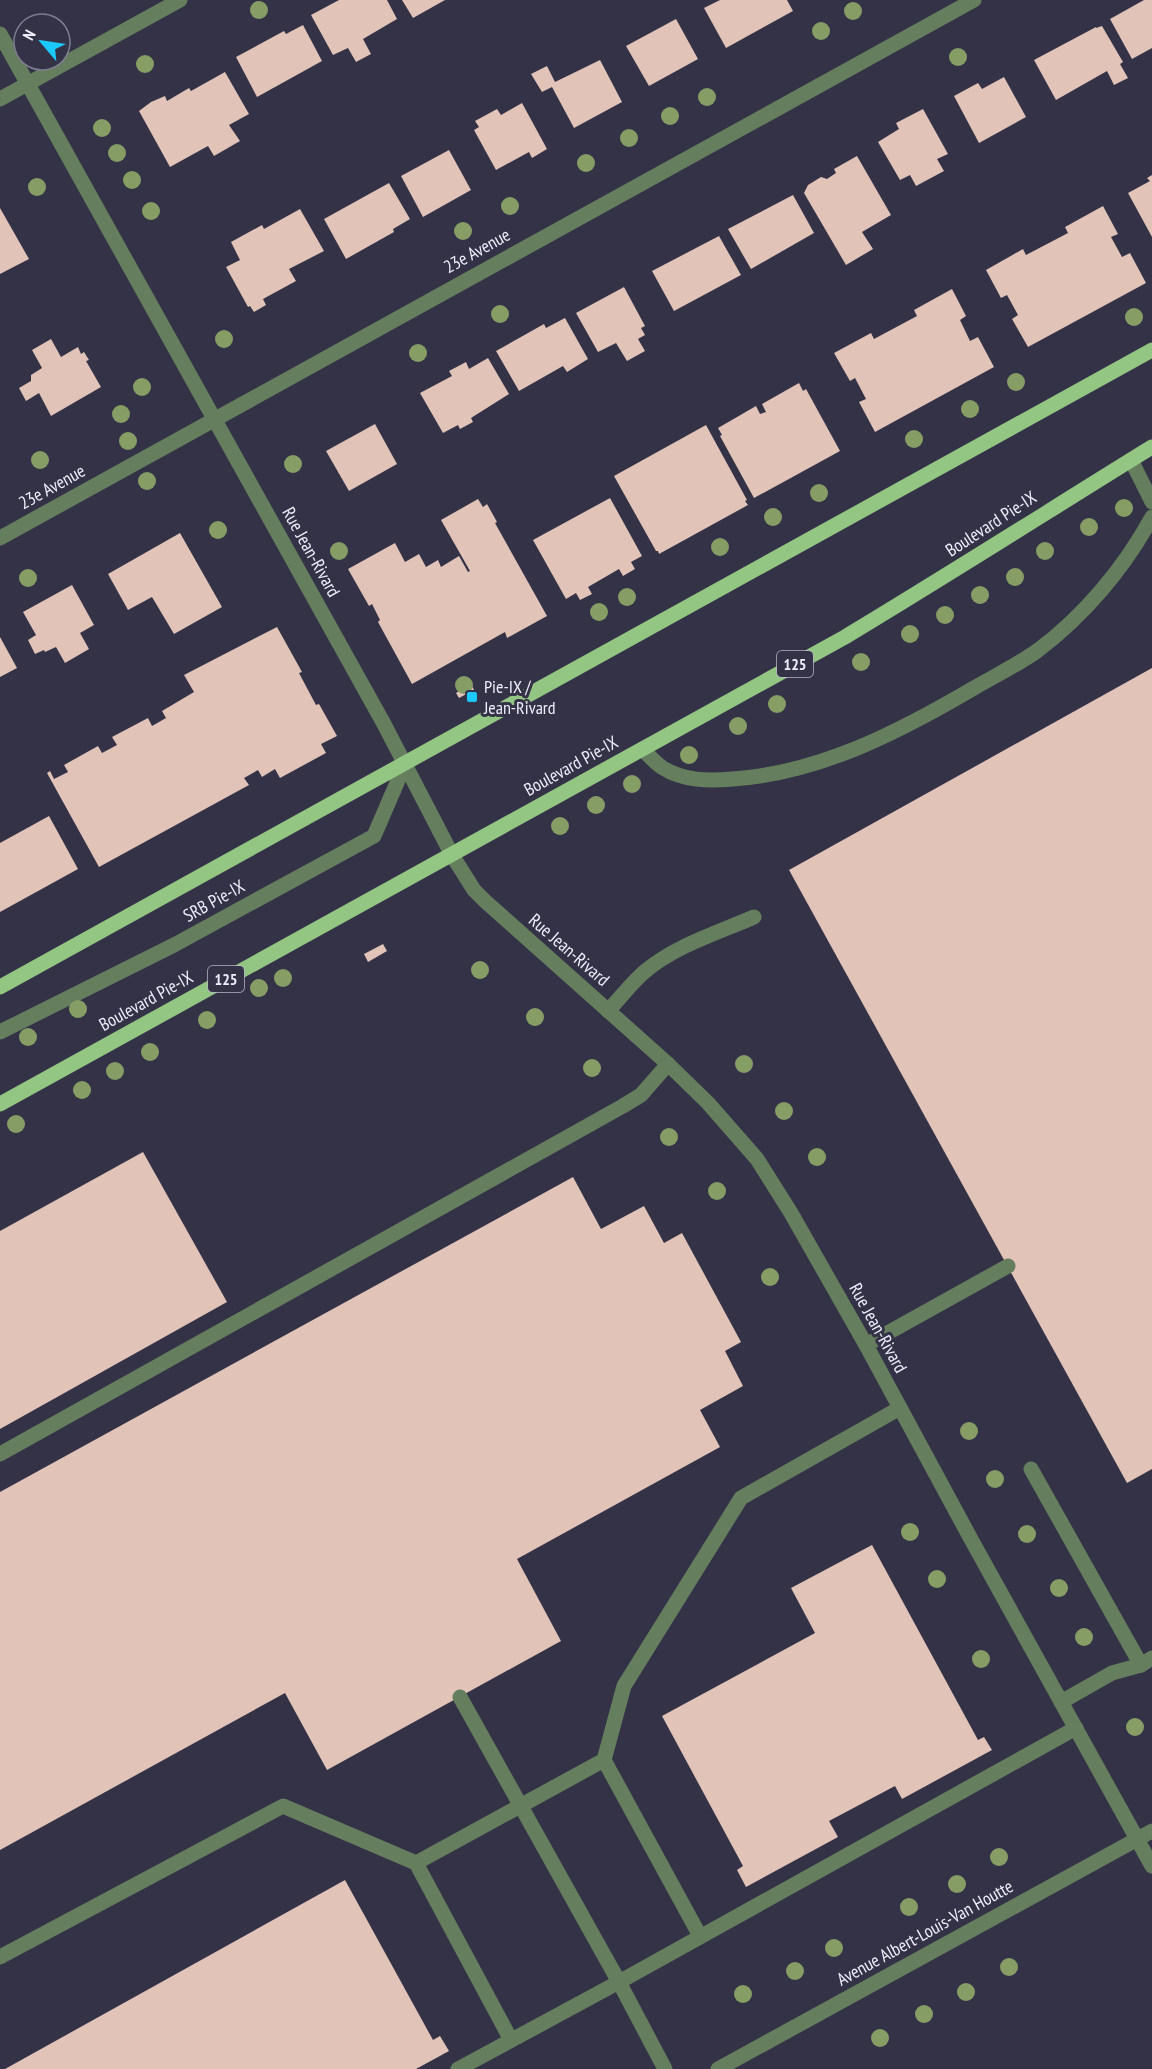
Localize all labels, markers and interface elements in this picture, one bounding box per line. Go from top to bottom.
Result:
north arrow [12,12,72,72]
text: N [18,26,40,43]
street label: 23e Avenue [439,223,514,278]
street label: 23e Avenue [14,459,89,514]
street label: Boulevard Pie-IX [941,486,1041,562]
street label: Rue Jean-Rivard [277,503,346,601]
road number: 125 [777,651,813,677]
place label: Pie-IX / Jean-Rivard [483,675,556,719]
marker: Pie-IX / Jean-Rivard [465,690,479,704]
street label: Boulevard Pie-IX [520,730,622,801]
street label: SRB Pie-IX [179,874,248,927]
street label: Rue Jean-Rivard [524,908,614,991]
street label: Boulevard Pie-IX [95,965,197,1036]
road number: 125 [208,966,244,992]
street label: Rue Jean-Rivard [844,1279,913,1377]
street label: Avenue Albert-Louis-Van Houtte [832,1874,1017,1991]

